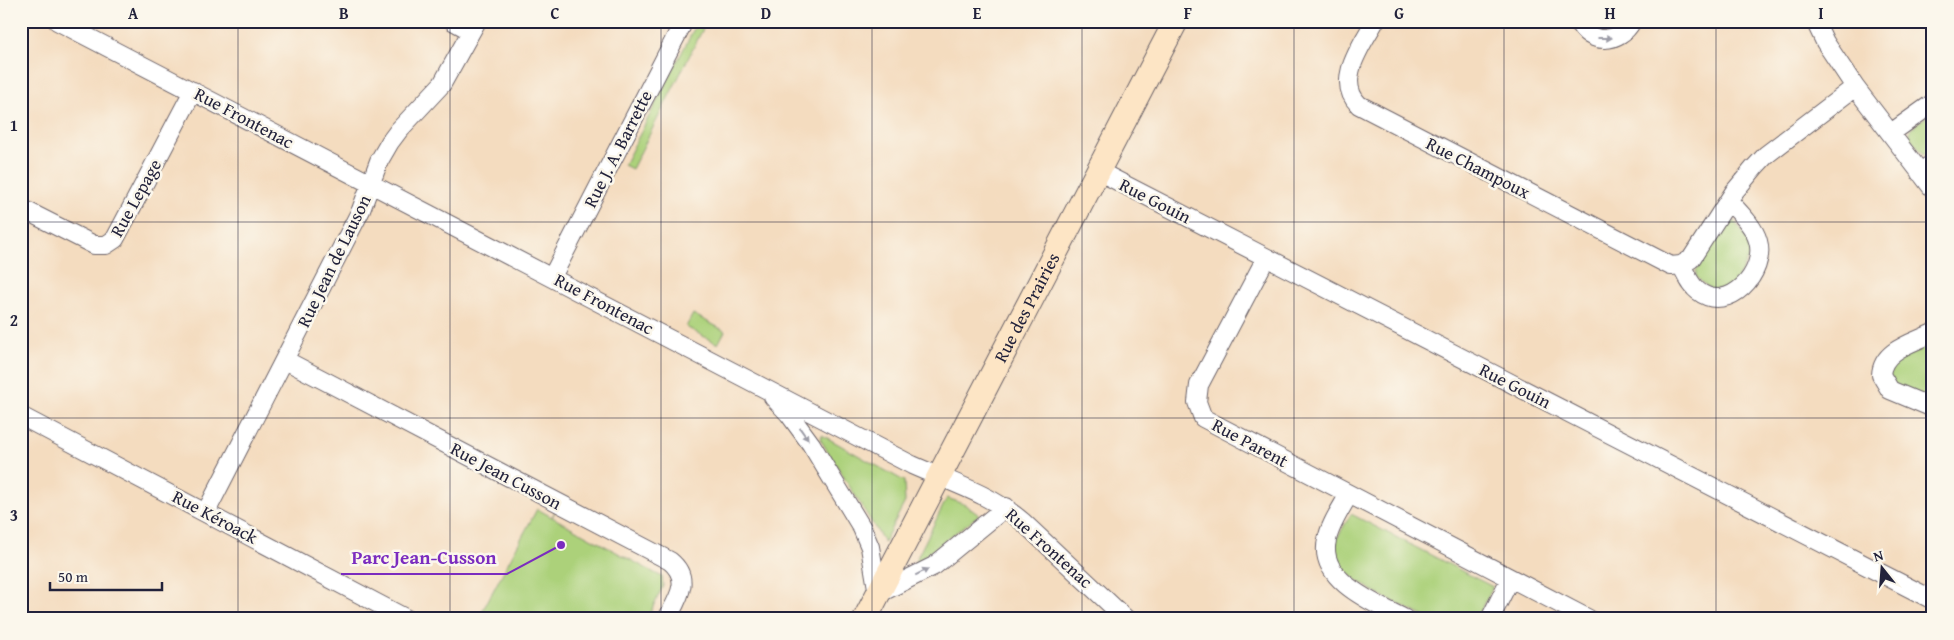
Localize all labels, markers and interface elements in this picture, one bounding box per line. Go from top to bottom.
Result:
text: A [128,1,139,25]
text: B [339,1,349,25]
text: C [550,1,560,25]
text: D [761,1,771,25]
text: E [973,1,982,25]
text: F [1184,1,1192,25]
text: G [1394,1,1404,25]
text: H [1604,1,1616,25]
text: I [1818,1,1824,25]
one-way arrow [1597,34,1613,42]
street label: Rue Frontenac [190,80,299,155]
street label: Rue J. A. Barrette [576,85,659,212]
text: 1 [10,113,18,137]
street label: Rue Champoux [1422,130,1536,206]
street label: Rue Lepage [103,154,168,242]
street label: Rue Gouin [1115,171,1196,230]
street label: Rue Jean de Lauson [290,190,377,332]
street label: Rue des Prairies [987,248,1066,367]
street label: Rue Frontenac [550,266,659,341]
text: 2 [10,308,18,332]
street label: Rue Gouin [1475,356,1556,415]
street label: Rue Parent [1207,411,1294,474]
one-way arrow [799,427,809,441]
street label: Rue Jean Cusson [446,435,567,516]
street label: Rue Kéroack [168,483,264,551]
street label: Rue Frontenac [1000,501,1099,594]
text: 3 [10,503,18,527]
callout: Parc Jean-Cusson [341,540,507,574]
north arrow [1856,542,1906,592]
text: Parc Jean-Cusson [351,543,497,571]
text: N [1871,544,1886,566]
scale bar [50,560,162,592]
text: 50 m [58,566,89,587]
one-way arrow [914,568,929,576]

